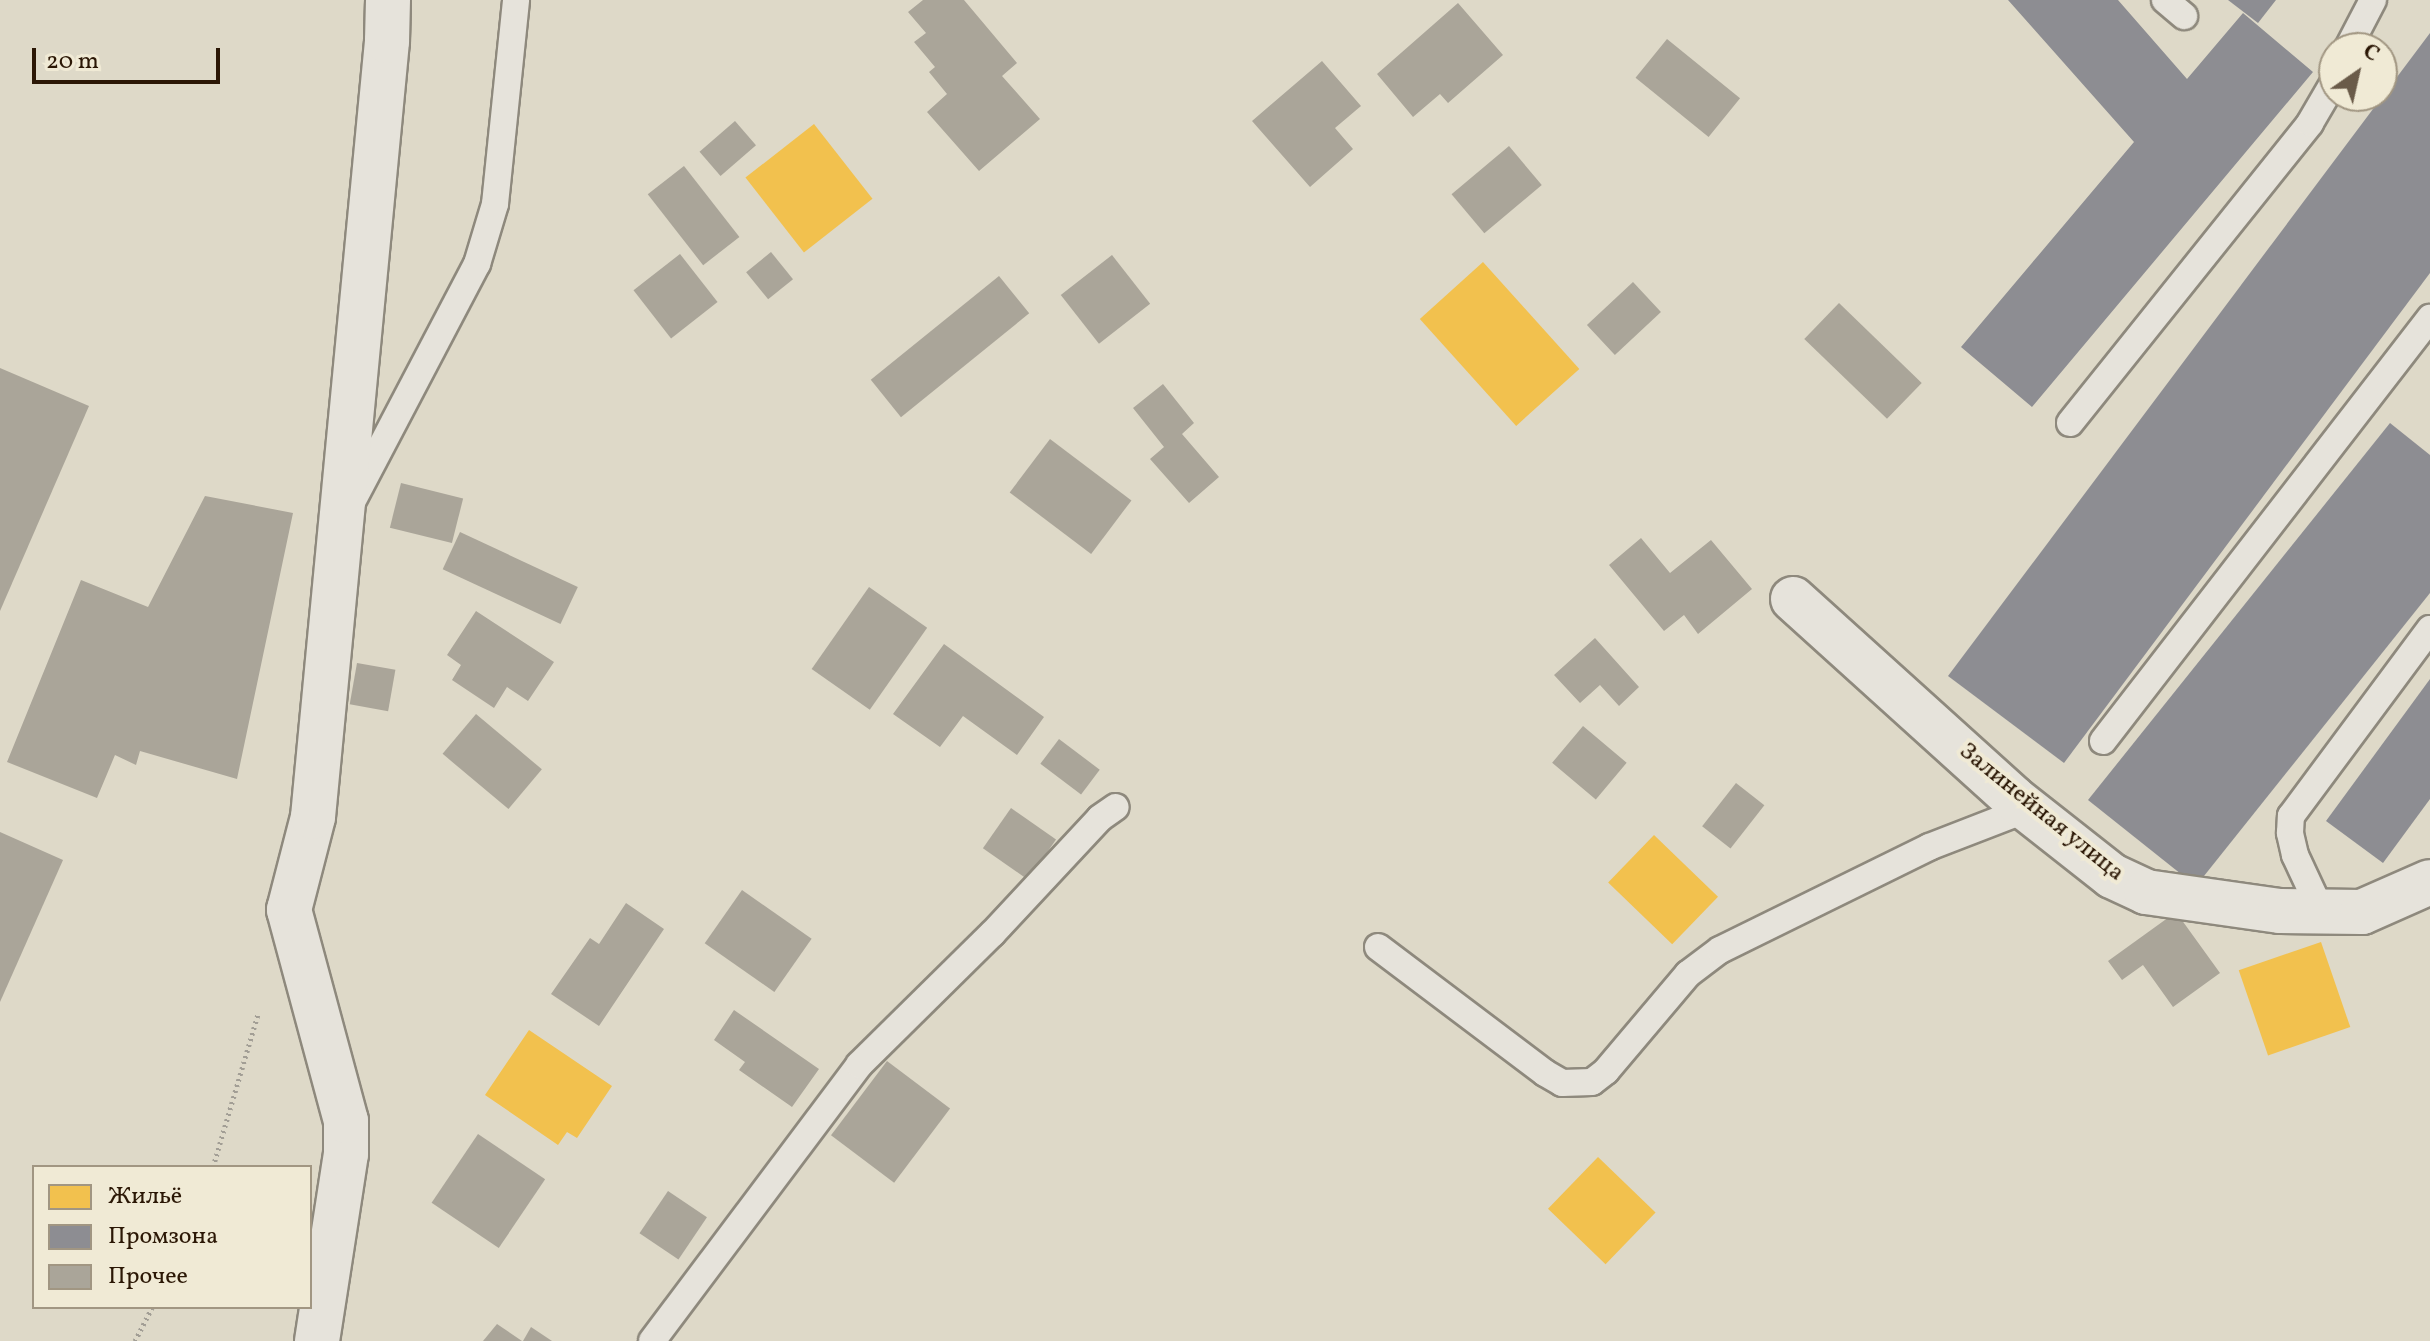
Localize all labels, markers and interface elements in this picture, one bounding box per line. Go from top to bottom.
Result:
scale bar [36,32,224,82]
north arrow [2318,32,2398,112]
text: С [2356,37,2385,70]
text: 20 m [46,45,99,79]
street label: Залинейная улица [1952,737,2130,889]
legend [32,1165,312,1309]
text: Жильё [108,1180,182,1214]
text: Промзона [108,1220,218,1254]
text: Прочее [108,1260,188,1294]

